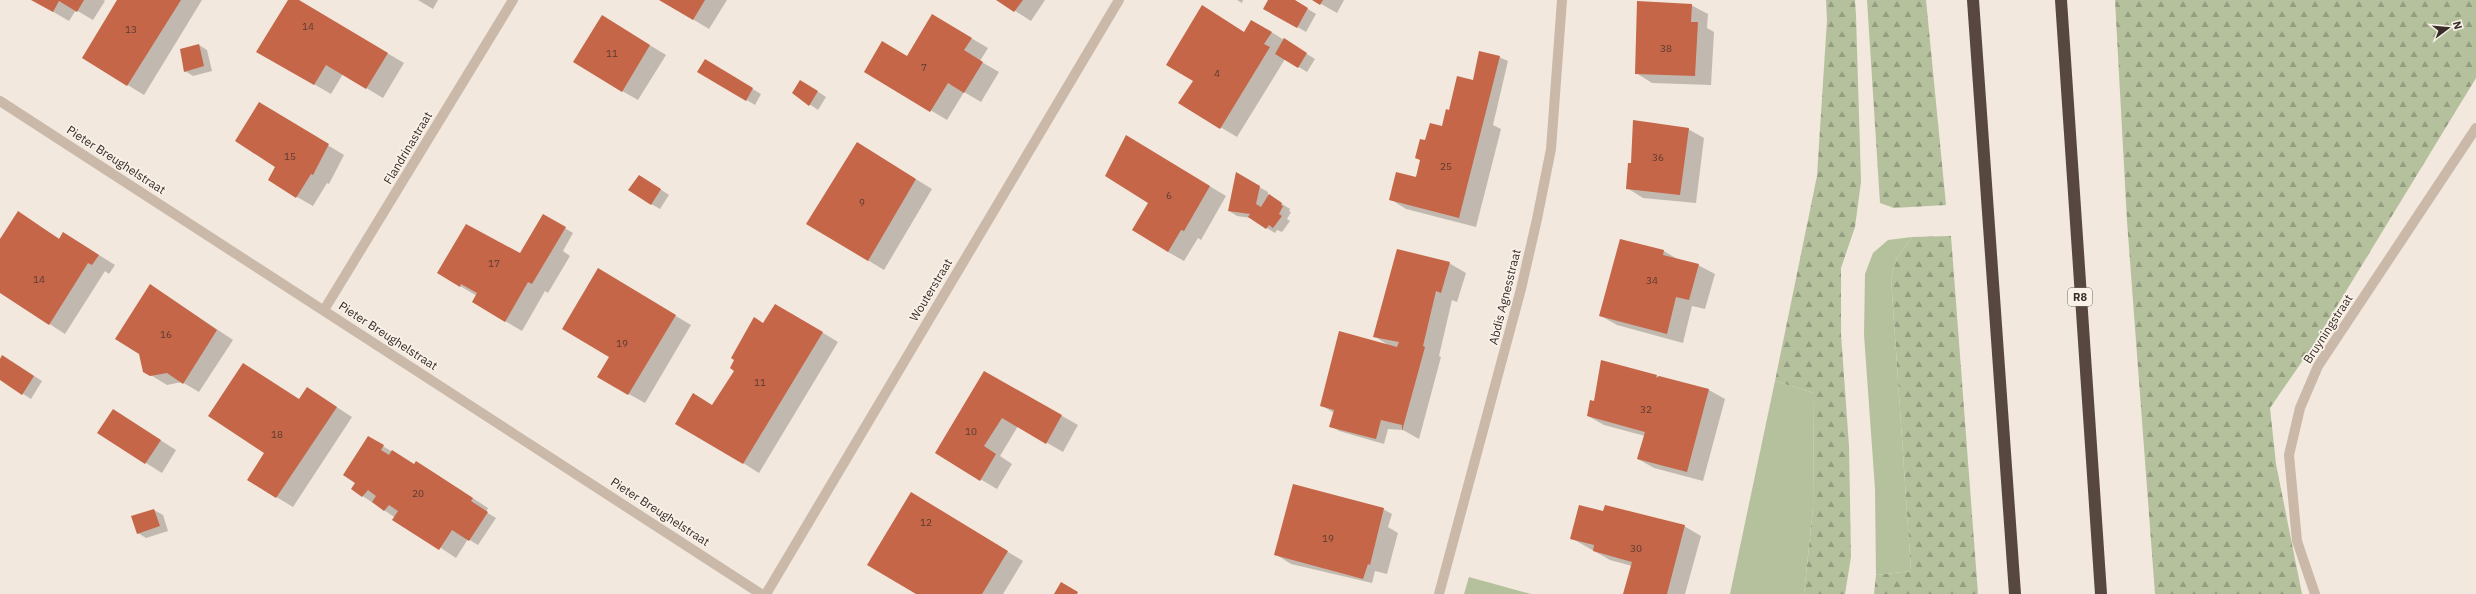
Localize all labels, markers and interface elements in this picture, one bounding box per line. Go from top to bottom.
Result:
north arrow [2428,8,2468,48]
text: N [2450,19,2465,31]
house number: 14 [302,20,314,33]
house number: 13 [125,23,137,36]
house number: 38 [1660,42,1672,55]
house number: 11 [606,47,618,60]
house number: 7 [921,61,927,74]
house number: 4 [1214,67,1220,80]
street label: Flandrinastraat [380,109,435,187]
street label: Pieter Breughelstraat [64,122,168,197]
house number: 15 [284,150,296,163]
house number: 36 [1652,151,1664,164]
house number: 25 [1440,160,1452,173]
house number: 6 [1166,189,1172,202]
house number: 9 [859,196,865,209]
street label: Abdis Agnesstraat [1485,248,1524,346]
street label: Wouterstraat [906,256,955,324]
house number: 17 [488,257,500,270]
house number: 14 [33,273,45,286]
house number: 34 [1646,274,1658,287]
road number: R8 [2068,288,2092,306]
street label: Bruyningstraat [2300,291,2355,366]
street label: Pieter Breughelstraat [336,298,440,373]
house number: 16 [160,328,172,341]
house number: 19 [616,337,628,350]
house number: 11 [754,376,766,389]
house number: 32 [1640,403,1652,416]
house number: 10 [965,425,977,438]
house number: 18 [271,428,283,441]
street label: Pieter Breughelstraat [608,474,712,549]
house number: 20 [412,487,424,500]
house number: 12 [920,516,932,529]
house number: 19 [1322,532,1334,545]
house number: 30 [1630,542,1642,555]

